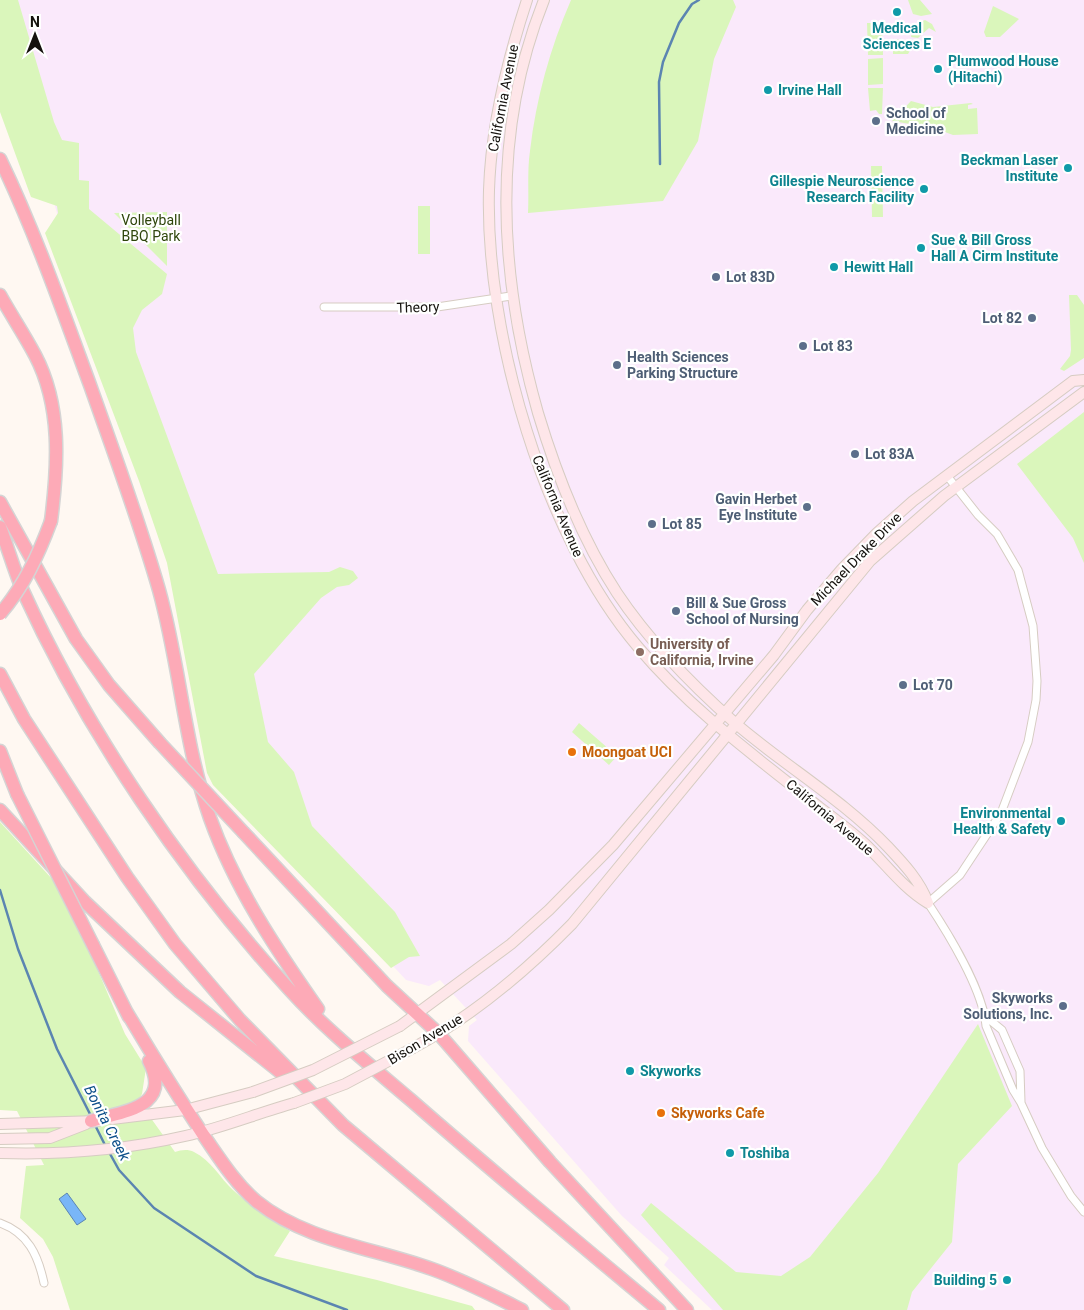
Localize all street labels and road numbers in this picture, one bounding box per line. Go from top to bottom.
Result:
street label: California Avenue [485,43,521,153]
street label: Theory [396,298,440,316]
street label: California Avenue [529,453,587,559]
street label: Michael Drake Drive [807,509,905,609]
street label: California Avenue [783,776,877,858]
street label: Bison Avenue [385,1010,465,1068]

